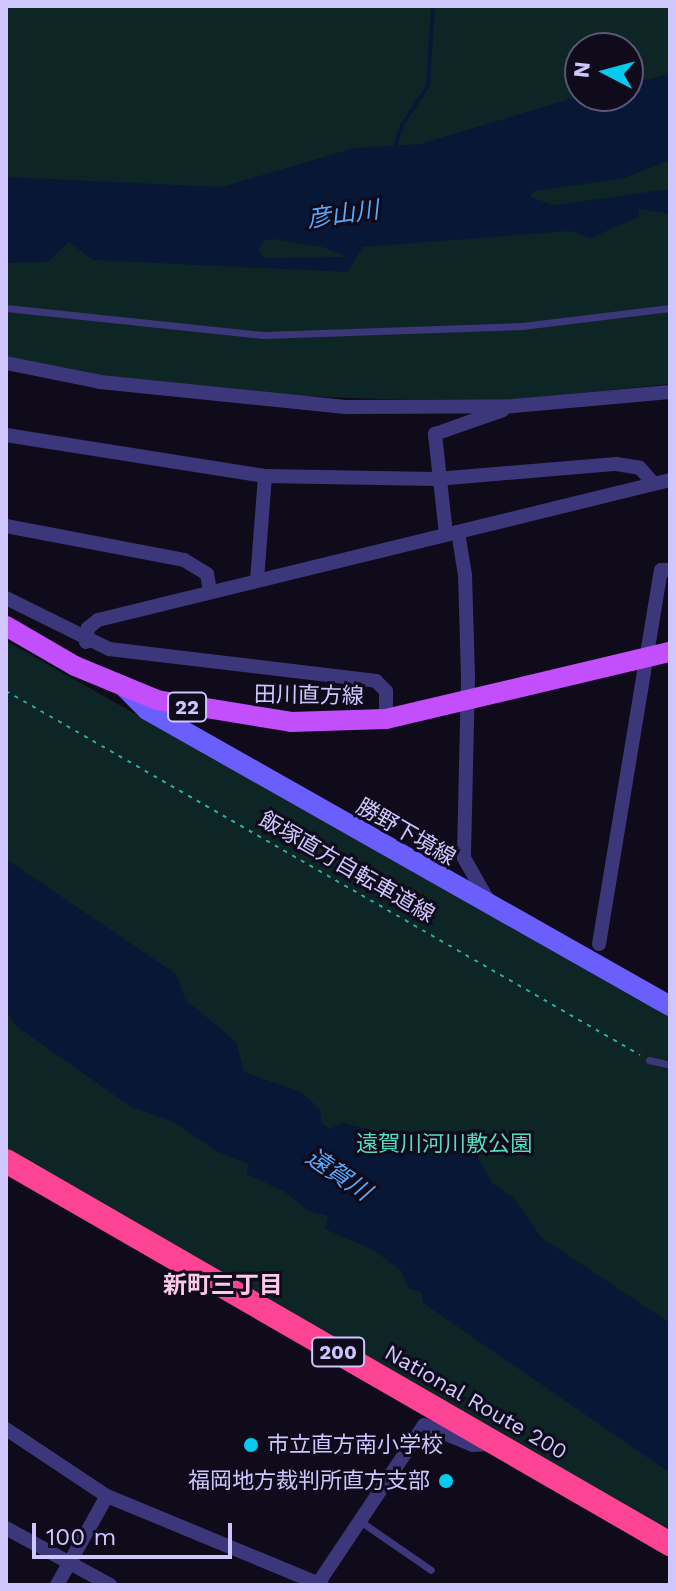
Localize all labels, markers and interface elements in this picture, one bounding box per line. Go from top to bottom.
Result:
north arrow [564,32,644,112]
text: N [568,60,595,79]
water label: 彦山川 [305,196,381,234]
street label: 田川直方線 [254,681,364,709]
road number: 22 [167,691,207,723]
street label: 勝野下境線 [352,793,460,871]
street label: 飯塚直方自転車道線 [255,806,439,928]
park label: 遠賀川河川敷公園 [356,1131,532,1157]
water label: 遠賀川 [300,1143,376,1207]
district label: 新町三丁目 [163,1272,283,1300]
road number: 200 [310,1336,366,1368]
street label: National Route 200 [380,1339,572,1465]
place label: 市立直方南小学校 [267,1432,443,1458]
marker: 市立直方南小学校 [242,1436,260,1454]
place label: 福岡地方裁判所直方支部 [188,1468,430,1494]
marker: 福岡地方裁判所直方支部 [437,1472,455,1490]
scale bar [36,1507,236,1557]
text: 100 m [46,1523,116,1551]

